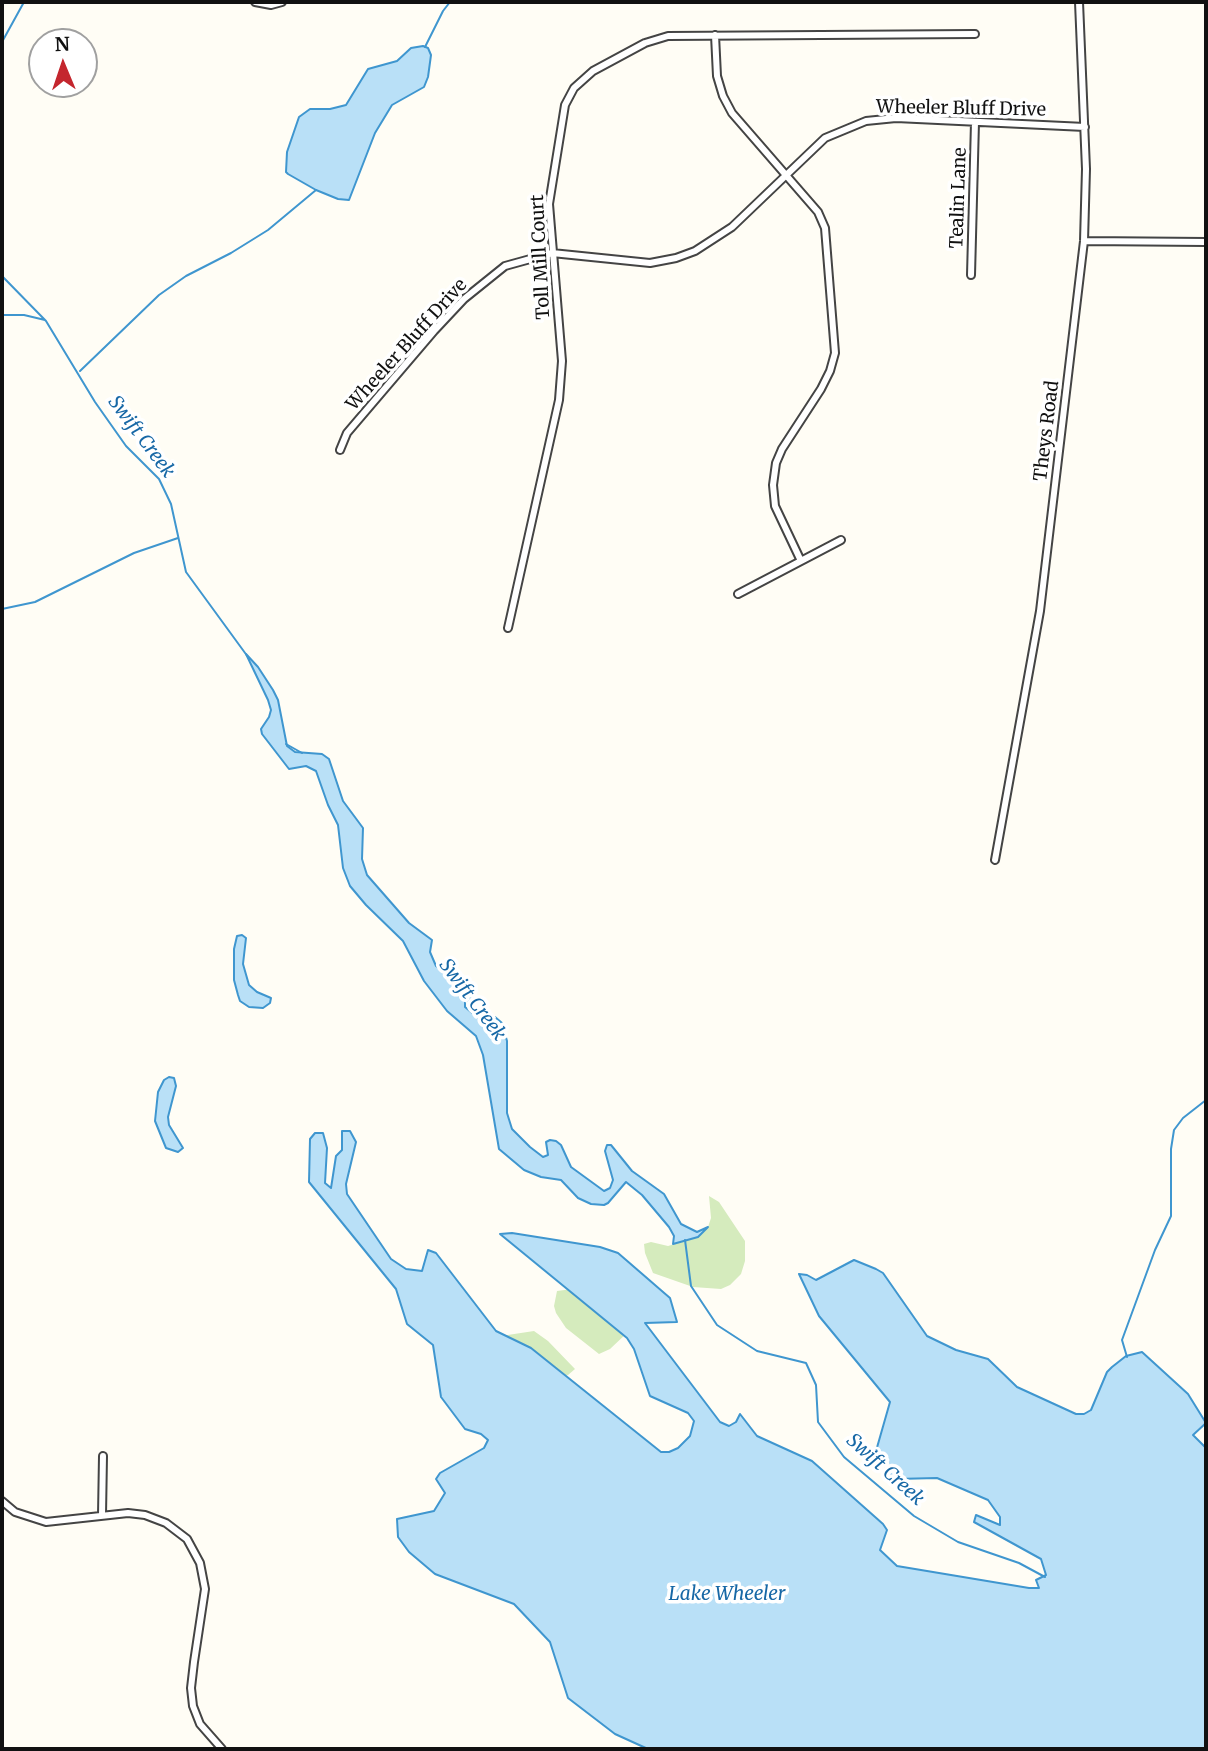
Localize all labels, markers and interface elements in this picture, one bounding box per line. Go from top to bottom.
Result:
north arrow [28,28,98,98]
text: N [54,32,70,56]
street label: Wheeler Bluff Drive [876,97,1046,121]
street label: Tealin Lane [946,147,972,249]
street label: Toll Mill Court [527,194,555,320]
street label: Wheeler Bluff Drive [342,275,472,415]
street label: Theys Road [1030,380,1064,482]
water label: Swift Creek [103,392,179,482]
water label: Swift Creek [434,955,510,1045]
water label: Swift Creek [842,1429,928,1511]
water label: Lake Wheeler [669,1584,785,1606]

